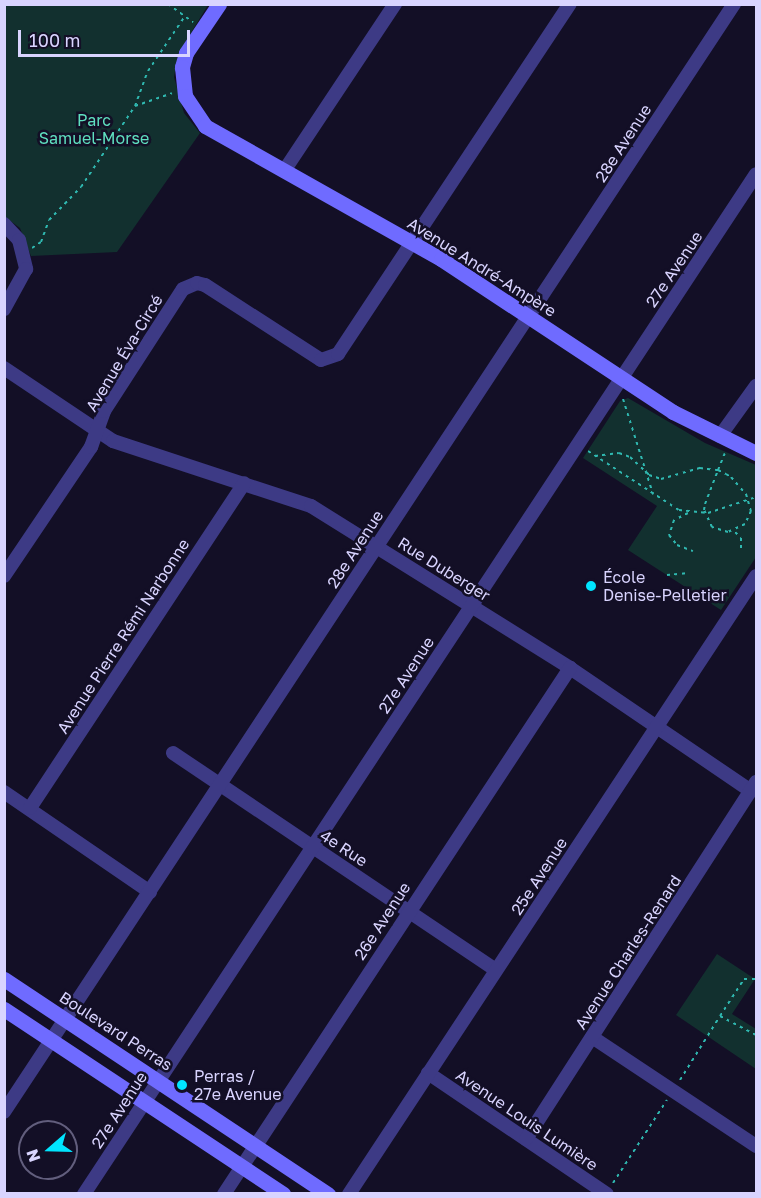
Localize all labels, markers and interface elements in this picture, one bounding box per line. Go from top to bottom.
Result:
scale bar [21,18,194,56]
text: 100 m [29,29,80,51]
street label: 28e Avenue [591,101,655,185]
park label: Parc Samuel-Morse [39,110,149,148]
street label: Avenue André-Ampère [404,213,560,321]
street label: 27e Avenue [642,227,706,311]
street label: Avenue Éva-Circé [82,291,166,415]
street label: 28e Avenue [323,507,387,591]
street label: Rue Duberger [394,533,494,605]
street label: Avenue Pierre Rémi Narbonne [53,535,193,737]
place label: École Denise-Pelletier [603,567,727,605]
marker: École Denise-Pelletier [584,579,598,593]
street label: 27e Avenue [374,633,438,717]
street label: 4e Rue [317,826,371,870]
street label: 25e Avenue [507,834,571,918]
street label: Avenue Charles-Renard [571,871,685,1033]
street label: 26e Avenue [350,879,414,963]
street label: Boulevard Perras [56,987,176,1075]
street label: Avenue Louis Lumière [452,1065,602,1175]
place label: Perras / 27e Avenue [194,1066,282,1104]
street label: 27e Avenue [87,1068,151,1152]
marker: Perras / 27e Avenue [175,1078,189,1092]
north arrow [18,1120,78,1180]
text: N [21,1146,44,1165]

